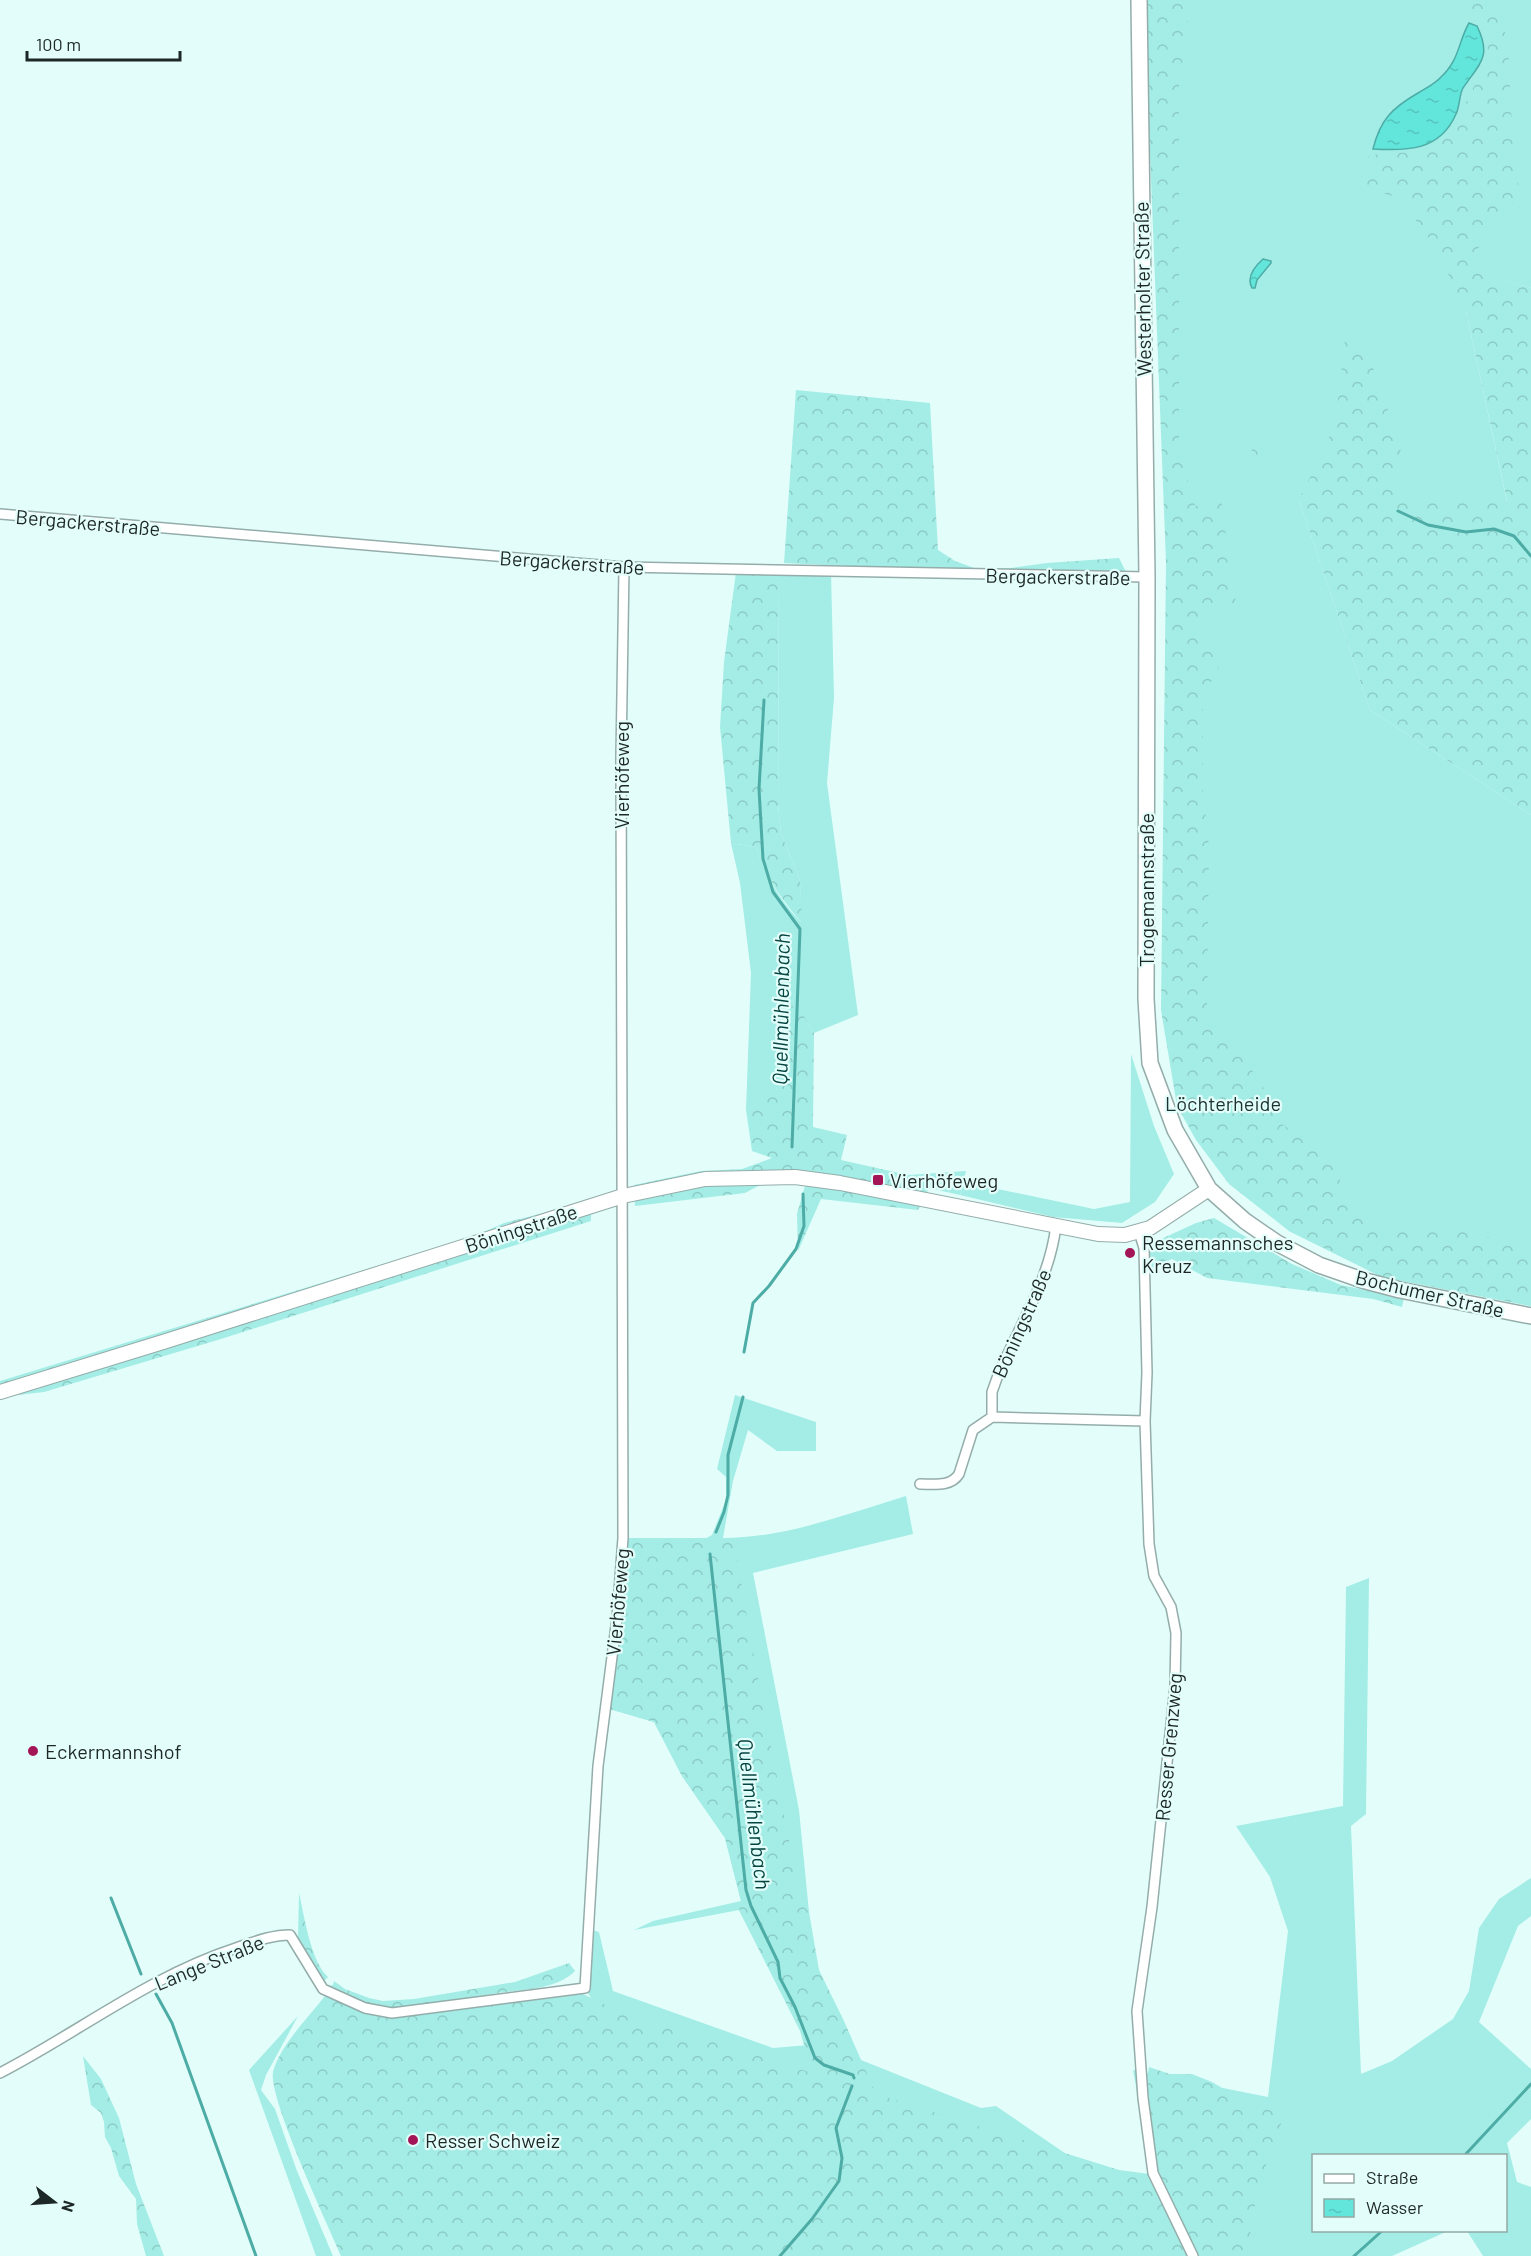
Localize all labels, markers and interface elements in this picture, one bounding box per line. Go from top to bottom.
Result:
scale bar [27,24,180,62]
text: 100 m [36,33,81,55]
street label: Westerholter Straße [1128,201,1156,377]
street label: Bergackerstraße [15,504,161,540]
street label: Bergackerstraße [499,545,645,579]
street label: Bergackerstraße [985,563,1131,589]
street label: Vierhöfeweg [609,721,633,829]
street label: Trogemannstraße [1134,813,1158,967]
water label: Quellmühlenbach [766,933,794,1085]
park label: Löchterheide [1165,1091,1281,1115]
place label: Vierhöfeweg [890,1168,998,1192]
marker: Vierhöfeweg [871,1173,885,1187]
street label: Böningstraße [462,1199,580,1257]
place label: Ressemannsches Kreuz [1142,1230,1293,1277]
marker: Ressemannsches Kreuz [1123,1246,1137,1260]
street label: Bochumer Straße [1353,1264,1507,1322]
street label: Böningstraße [986,1265,1056,1381]
street label: Vierhöfeweg [600,1547,634,1657]
street label: Resser Grenzweg [1150,1672,1186,1822]
water label: Quellmühlenbach [733,1737,777,1891]
place label: Eckermannshof [45,1739,182,1763]
marker: Eckermannshof [26,1744,40,1758]
street label: Lange Straße [151,1929,267,1995]
place label: Resser Schweiz [425,2128,560,2152]
marker: Resser Schweiz [406,2133,420,2147]
legend [1312,2154,1507,2232]
text: Straße [1366,2166,1418,2188]
north arrow [24,2172,84,2232]
text: Wasser [1366,2196,1424,2218]
text: N [58,2199,79,2214]

